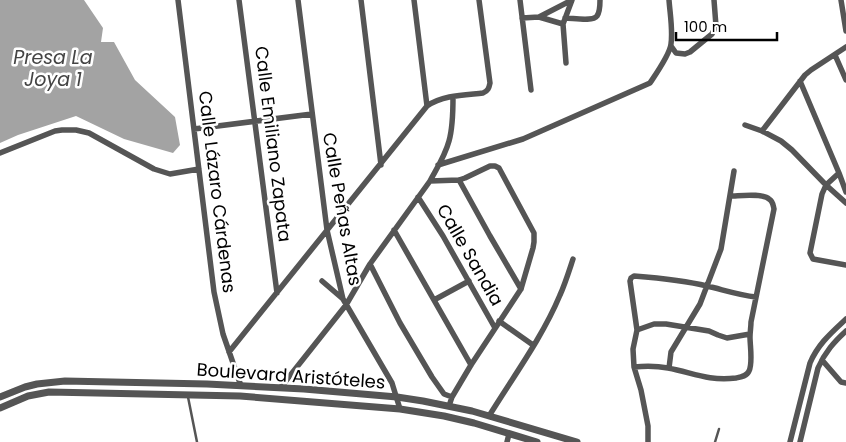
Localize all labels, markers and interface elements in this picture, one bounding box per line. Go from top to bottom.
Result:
scale bar [676,10,777,42]
text: 100 m [684,16,727,37]
water label: Presa La Joya 1 [13,44,93,93]
street label: Calle Emiliano Zapata [249,45,298,243]
street label: Calle Lázaro Cárdenas [193,89,242,294]
street label: Calle Peñas Altas [317,130,368,287]
street label: Calle Sandia [431,199,510,310]
street label: Boulevard Aristóteles [196,356,386,395]

